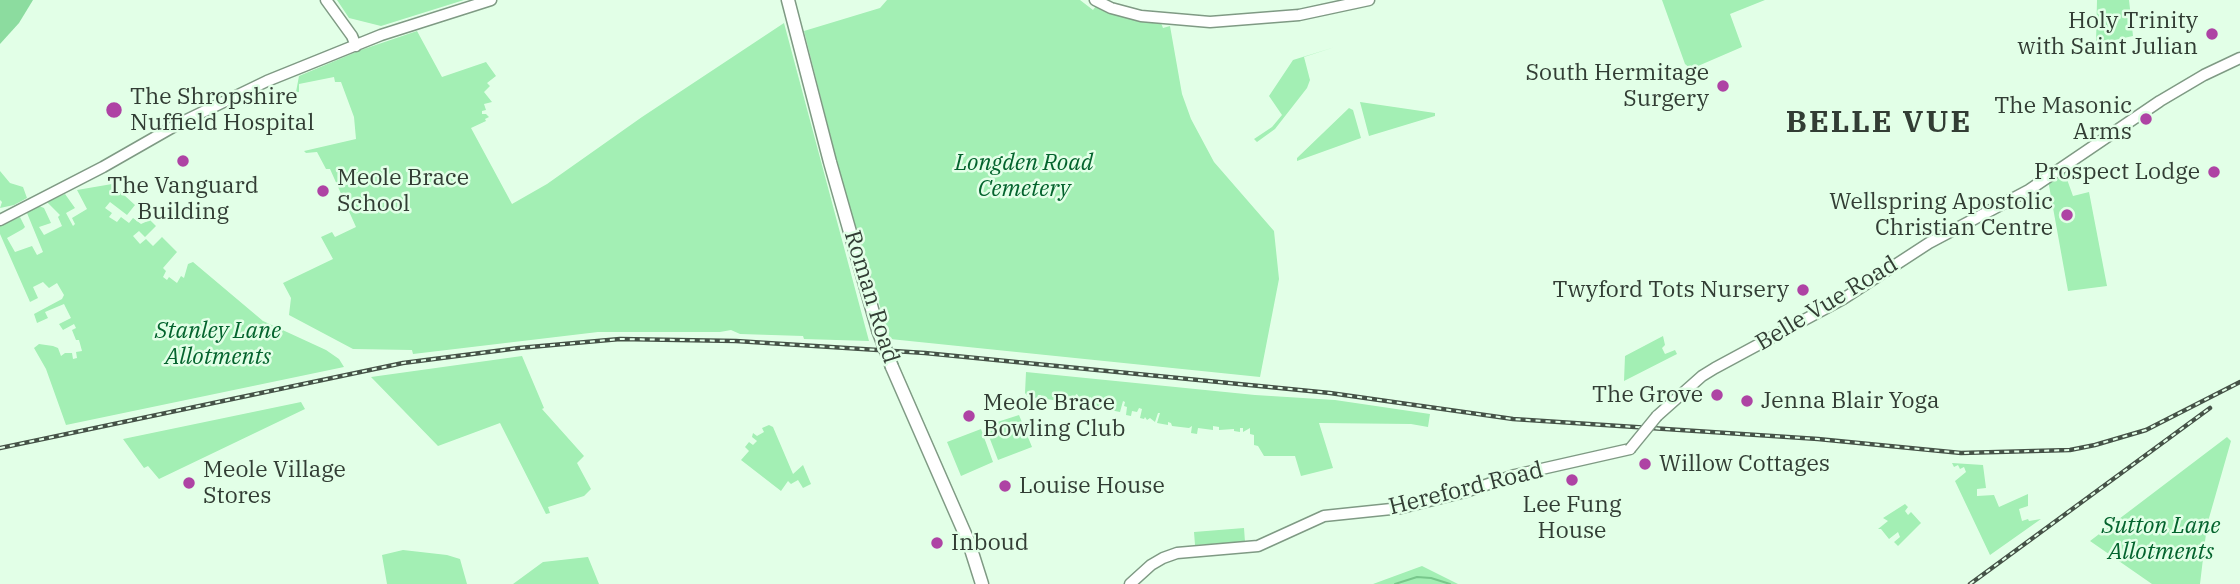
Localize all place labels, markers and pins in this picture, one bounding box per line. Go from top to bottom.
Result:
place label: Holy Trinity with Saint Julian [2018,7,2198,61]
marker: Holy Trinity with Saint Julian [2204,26,2220,42]
place label: South Hermitage Surgery [1525,59,1709,113]
marker: South Hermitage Surgery [1715,78,1731,94]
place label: The Shropshire Nuffield Hospital [130,83,314,137]
place label: The Masonic Arms [1994,92,2132,146]
marker: The Shropshire Nuffield Hospital [104,100,124,120]
marker: The Masonic Arms [2138,111,2154,127]
marker: The Vanguard Building [175,153,191,169]
place label: Prospect Lodge [2034,158,2200,186]
place label: Meole Brace School [337,164,469,218]
marker: Prospect Lodge [2206,164,2222,180]
place label: The Vanguard Building [107,172,259,226]
marker: Meole Brace School [315,183,331,199]
place label: Wellspring Apostolic Christian Centre [1829,188,2053,242]
marker: Wellspring Apostolic Christian Centre [2059,207,2075,223]
place label: Twyford Tots Nursery [1552,276,1789,304]
marker: Twyford Tots Nursery [1795,282,1811,298]
place label: The Grove [1592,381,1703,409]
marker: The Grove [1709,387,1725,403]
place label: Jenna Blair Yoga [1761,387,1939,415]
place label: Meole Brace Bowling Club [983,389,1126,443]
marker: Jenna Blair Yoga [1739,393,1755,409]
marker: Meole Brace Bowling Club [961,408,977,424]
place label: Willow Cottages [1659,450,1830,478]
place label: Meole Village Stores [203,456,346,510]
marker: Willow Cottages [1637,456,1653,472]
place label: Louise House [1019,472,1165,500]
marker: Lee Fung House [1564,472,1580,488]
marker: Meole Village Stores [181,475,197,491]
marker: Louise House [997,478,1013,494]
place label: Lee Fung House [1523,491,1621,545]
place label: Inboud [951,529,1029,557]
marker: Inboud [929,535,945,551]

